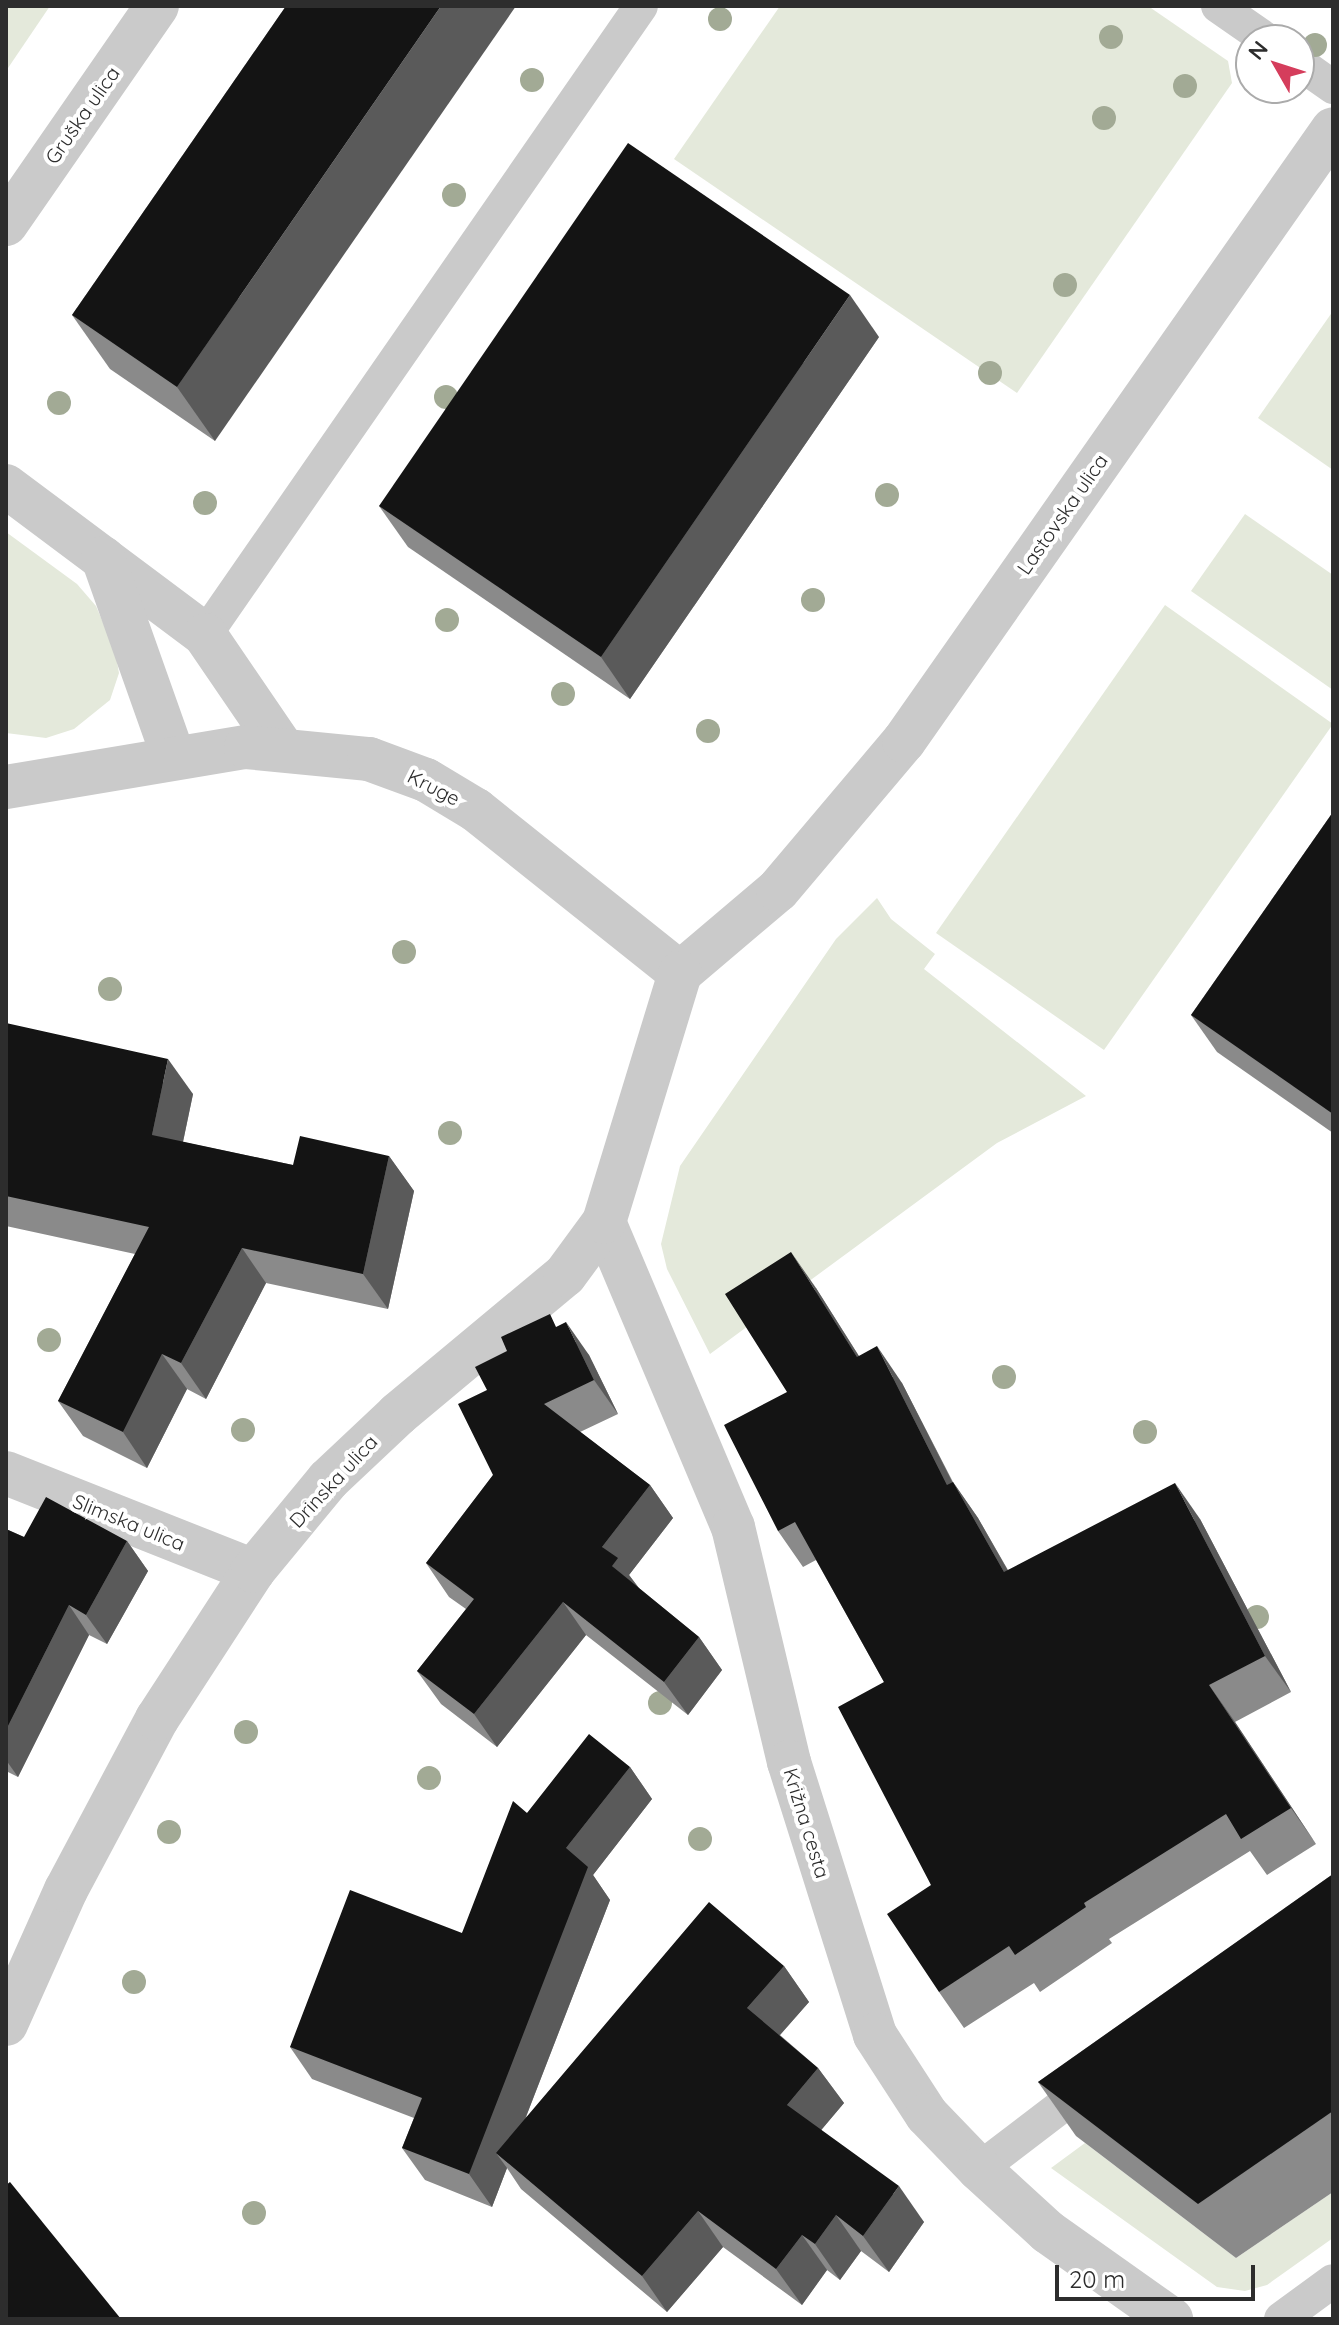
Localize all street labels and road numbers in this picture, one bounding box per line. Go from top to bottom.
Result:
street label: Gruška ulica [40,62,124,168]
street label: Lastovska ulica [1012,449,1112,579]
street label: Kruge [404,764,464,810]
street label: Drinska ulica [284,1430,382,1532]
street label: Slimska ulica [69,1489,189,1555]
street label: Križna cesta [779,1765,835,1881]

